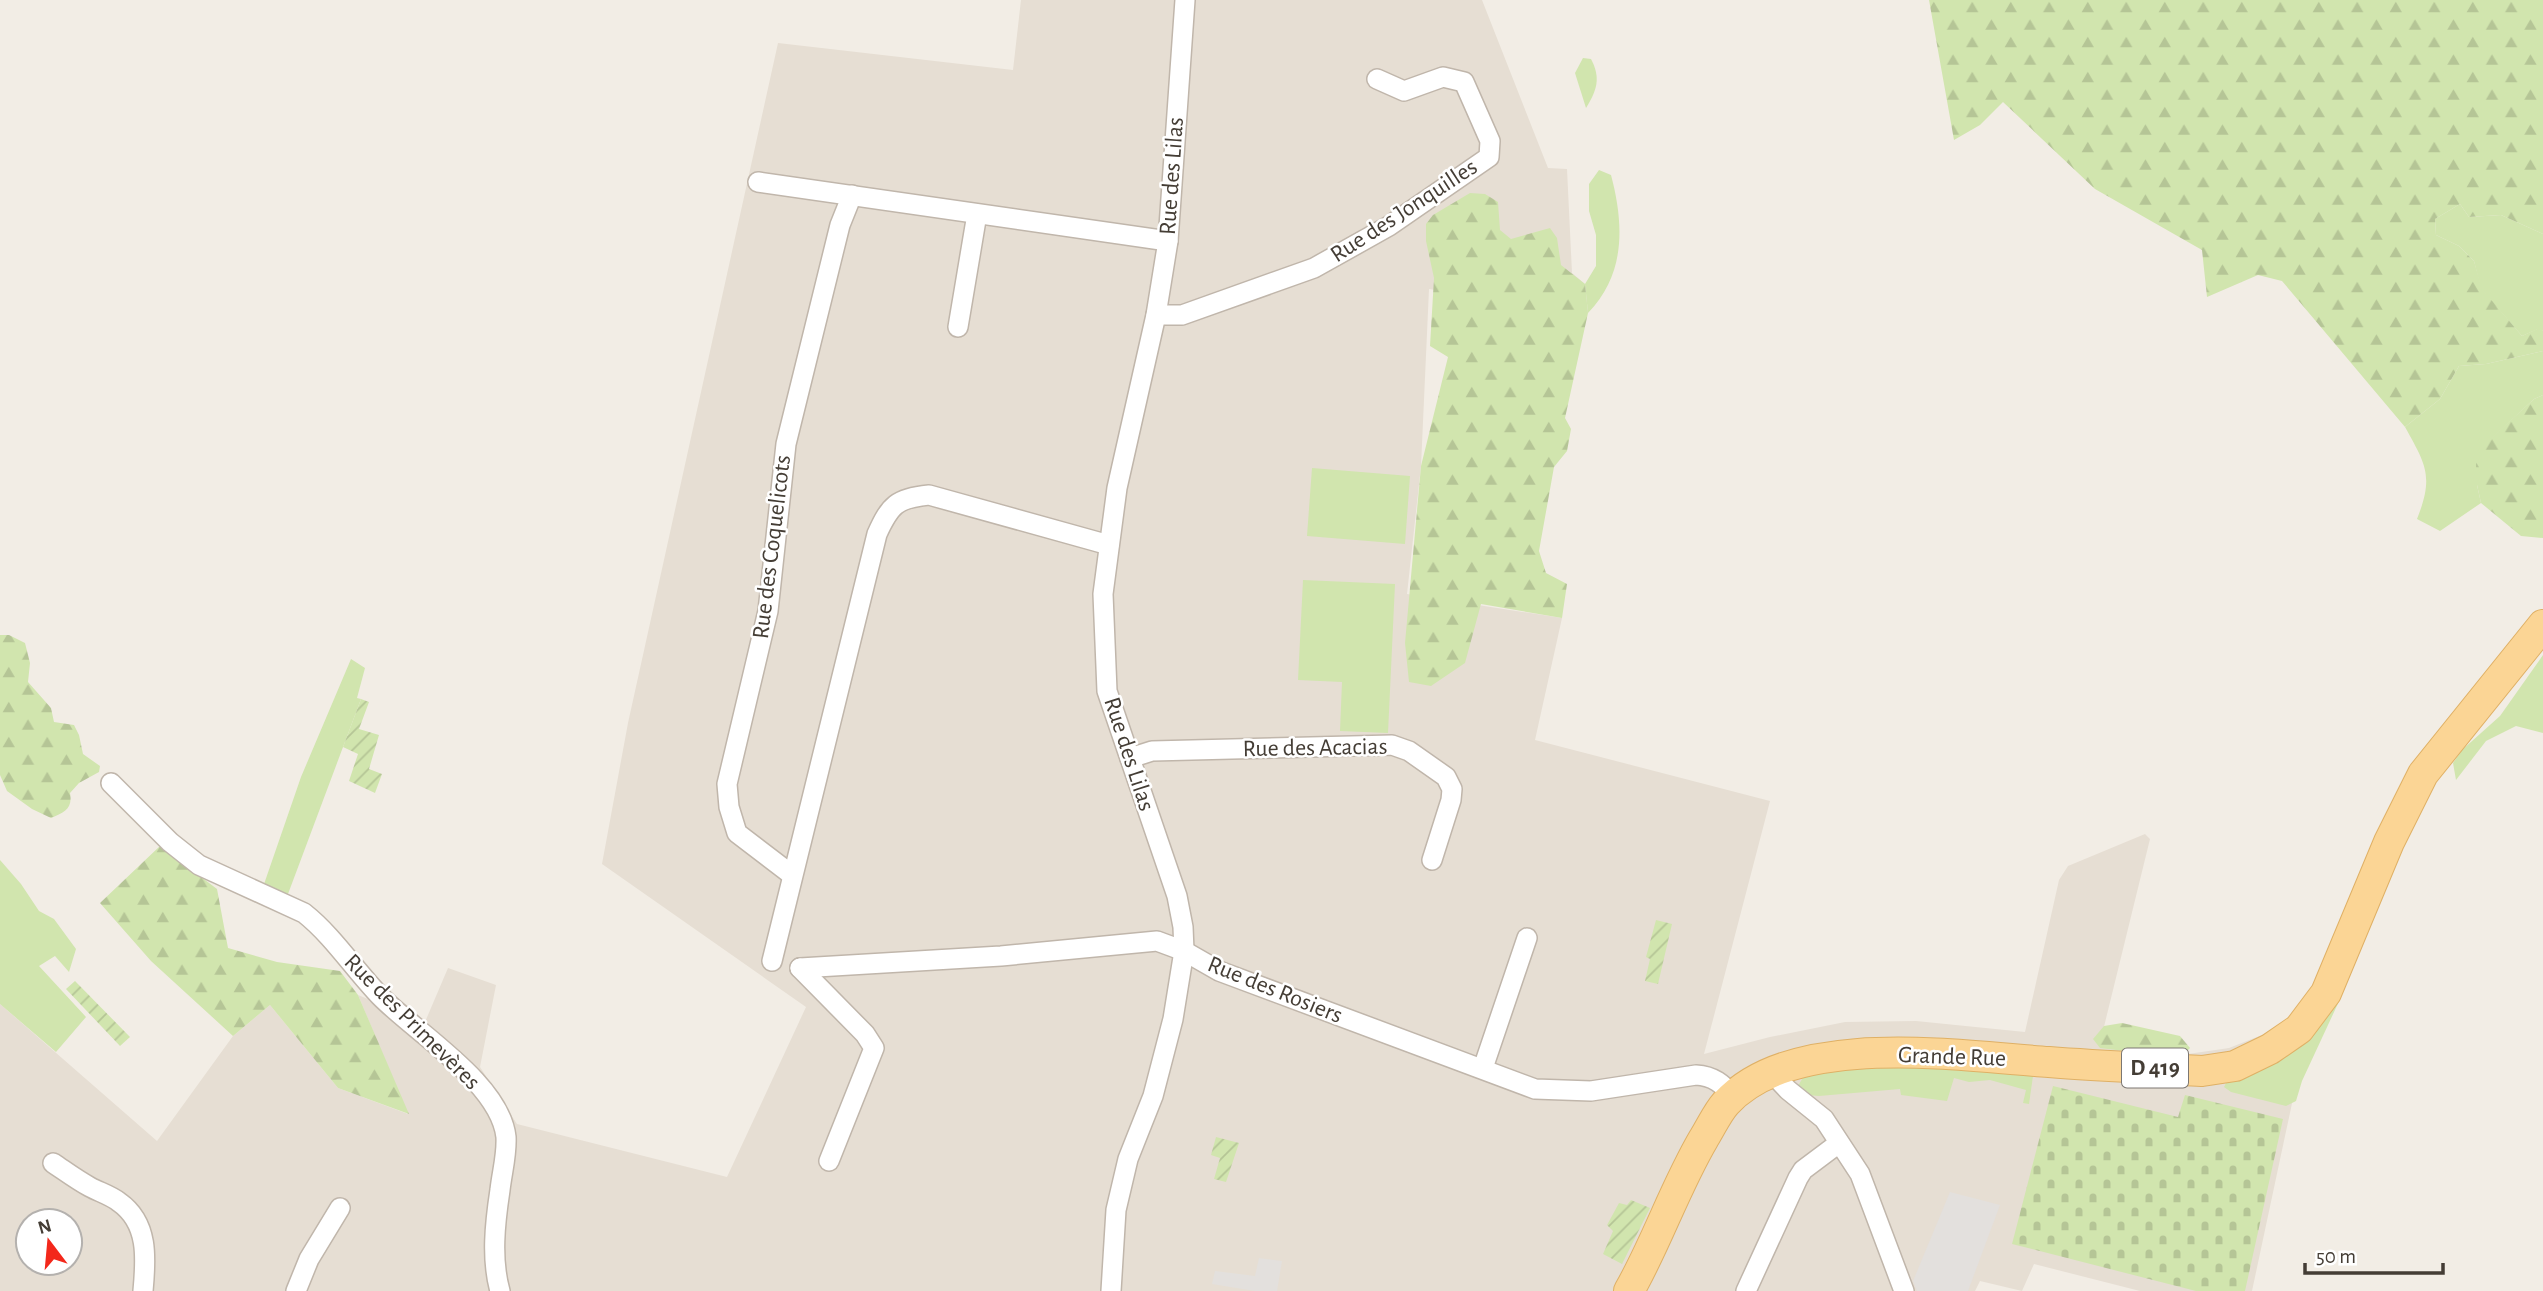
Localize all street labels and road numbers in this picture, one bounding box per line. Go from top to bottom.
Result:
street label: Rue des Lilas [1156,116,1188,236]
street label: Rue des Jonquilles [1326,155,1482,267]
street label: Rue des Coquelicots [749,454,795,640]
street label: Rue des Lilas [1099,694,1159,814]
street label: Rue des Acacias [1242,735,1388,761]
street label: Rue des Primevères [340,950,484,1094]
street label: Rue des Rosiers [1204,952,1346,1028]
street label: Grande Rue [1897,1043,2007,1071]
road number: D 419 [2122,1049,2188,1088]

